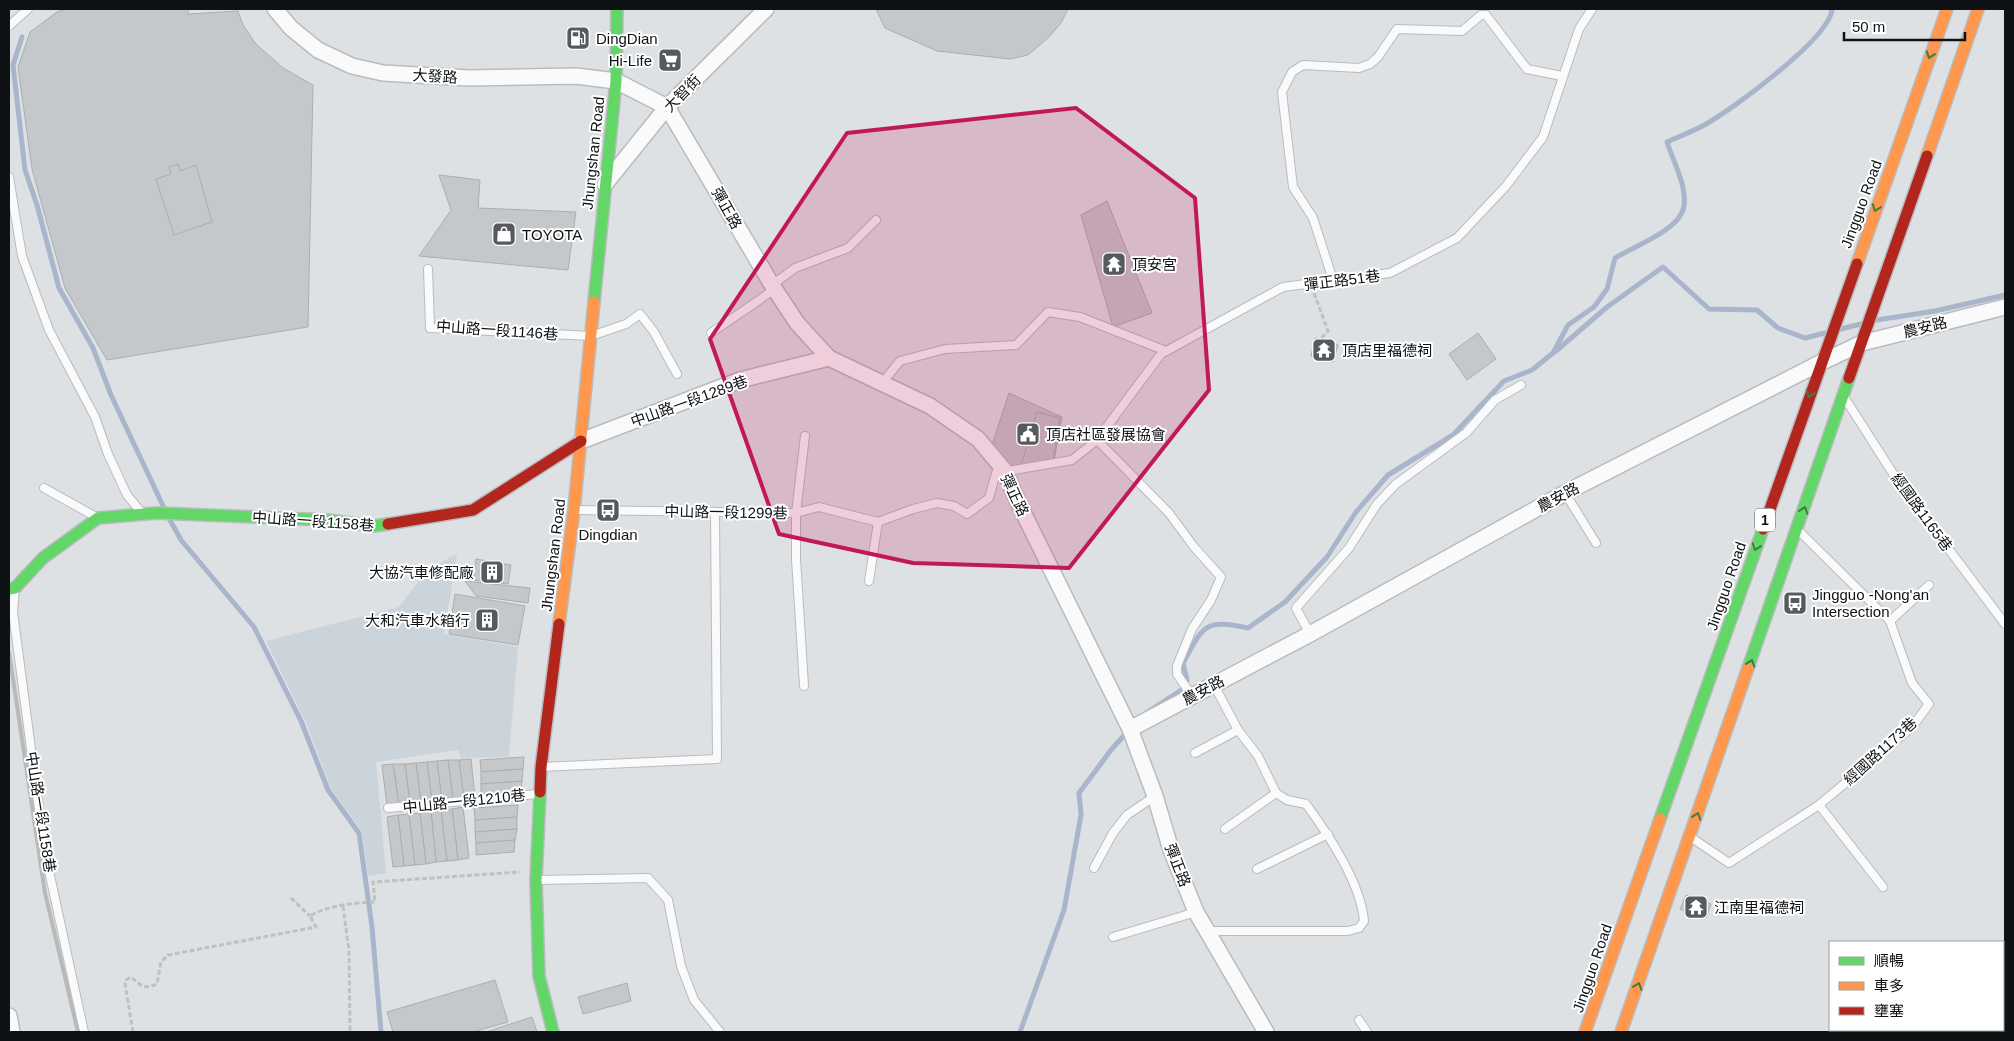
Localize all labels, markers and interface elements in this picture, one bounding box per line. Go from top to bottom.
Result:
scale bar [1844,10,1965,42]
text: 50 m [1852,18,1885,35]
fuel station icon: DingDian [565,25,591,51]
place label: DingDian [596,30,658,47]
supermarket icon: Hi-Life [657,47,683,73]
one-way arrow [1926,50,1936,58]
place label: Hi-Life [609,52,652,69]
street label: 大發路 [412,66,458,86]
street label: 大智街 [660,71,704,115]
street label: Jhungshan Road [579,96,607,210]
street label: Jingguo Road [1837,158,1885,250]
street label: 彈正路 [709,184,745,232]
one-way arrow [1872,203,1882,211]
shop icon: TOYOTA [491,221,517,247]
place label: TOYOTA [522,226,582,243]
temple icon: 頂安宮 [1101,251,1127,277]
place label: 頂安宮 [1132,256,1177,273]
street label: 彈正路51巷 [1303,267,1381,293]
street label: 農安路 [1901,313,1949,341]
street label: 中山路一段1146巷 [435,317,559,343]
temple icon: 頂店里福德祠 [1311,337,1337,363]
place label: 頂店里福德祠 [1342,342,1432,359]
street label: 中山路一段1289巷 [628,372,750,430]
one-way arrow [1805,389,1815,397]
public building icon: 頂店社區發展協會 [1015,421,1041,447]
place label: 頂店社區發展協會 [1046,426,1166,443]
street label: 經國路1165巷 [1888,470,1956,554]
street label: 彈正路 [998,471,1032,519]
street label: 農安路 [1534,479,1582,515]
bus stop icon: Dingdian [595,497,621,523]
street label: Jhungshan Road [538,498,568,612]
street label: 中山路一段1299巷 [664,502,788,522]
one-way arrow [1798,506,1808,514]
street label: 中山路一段1158巷 [251,508,375,534]
road number: 1 [1755,508,1775,532]
place label: Dingdian [578,526,638,543]
street label: Jingguo Road [1703,539,1749,633]
one-way arrow [1752,542,1762,551]
building icon: 大協汽車修配廠 [479,559,505,585]
place label: 大協汽車修配廠 [369,564,474,581]
place label: Jingguo -Nong'an Intersection [1812,586,1929,620]
bus stop icon: Jingguo -Nong'an Intersection [1782,590,1808,616]
building icon: 大和汽車水箱行 [474,607,500,633]
place label: 大和汽車水箱行 [365,612,470,629]
one-way arrow [1745,659,1755,668]
street label: 農安路 [1179,672,1227,708]
street label: 經國路1173巷 [1840,714,1920,788]
street label: 中山路一段1158巷 [23,750,59,874]
street label: 中山路一段1210巷 [402,786,526,816]
one-way arrow [1691,813,1701,821]
street label: 彈正路 [1162,841,1194,889]
temple icon: 江南里福德祠 [1683,894,1709,920]
place label: 江南里福德祠 [1714,899,1804,916]
street label: Jingguo Road [1569,921,1615,1015]
legend [1829,941,2004,1031]
text: 順暢 [1874,952,1904,969]
text: 車多 [1874,977,1904,994]
one-way arrow [1632,983,1642,991]
text: 壅塞 [1874,1002,1904,1019]

